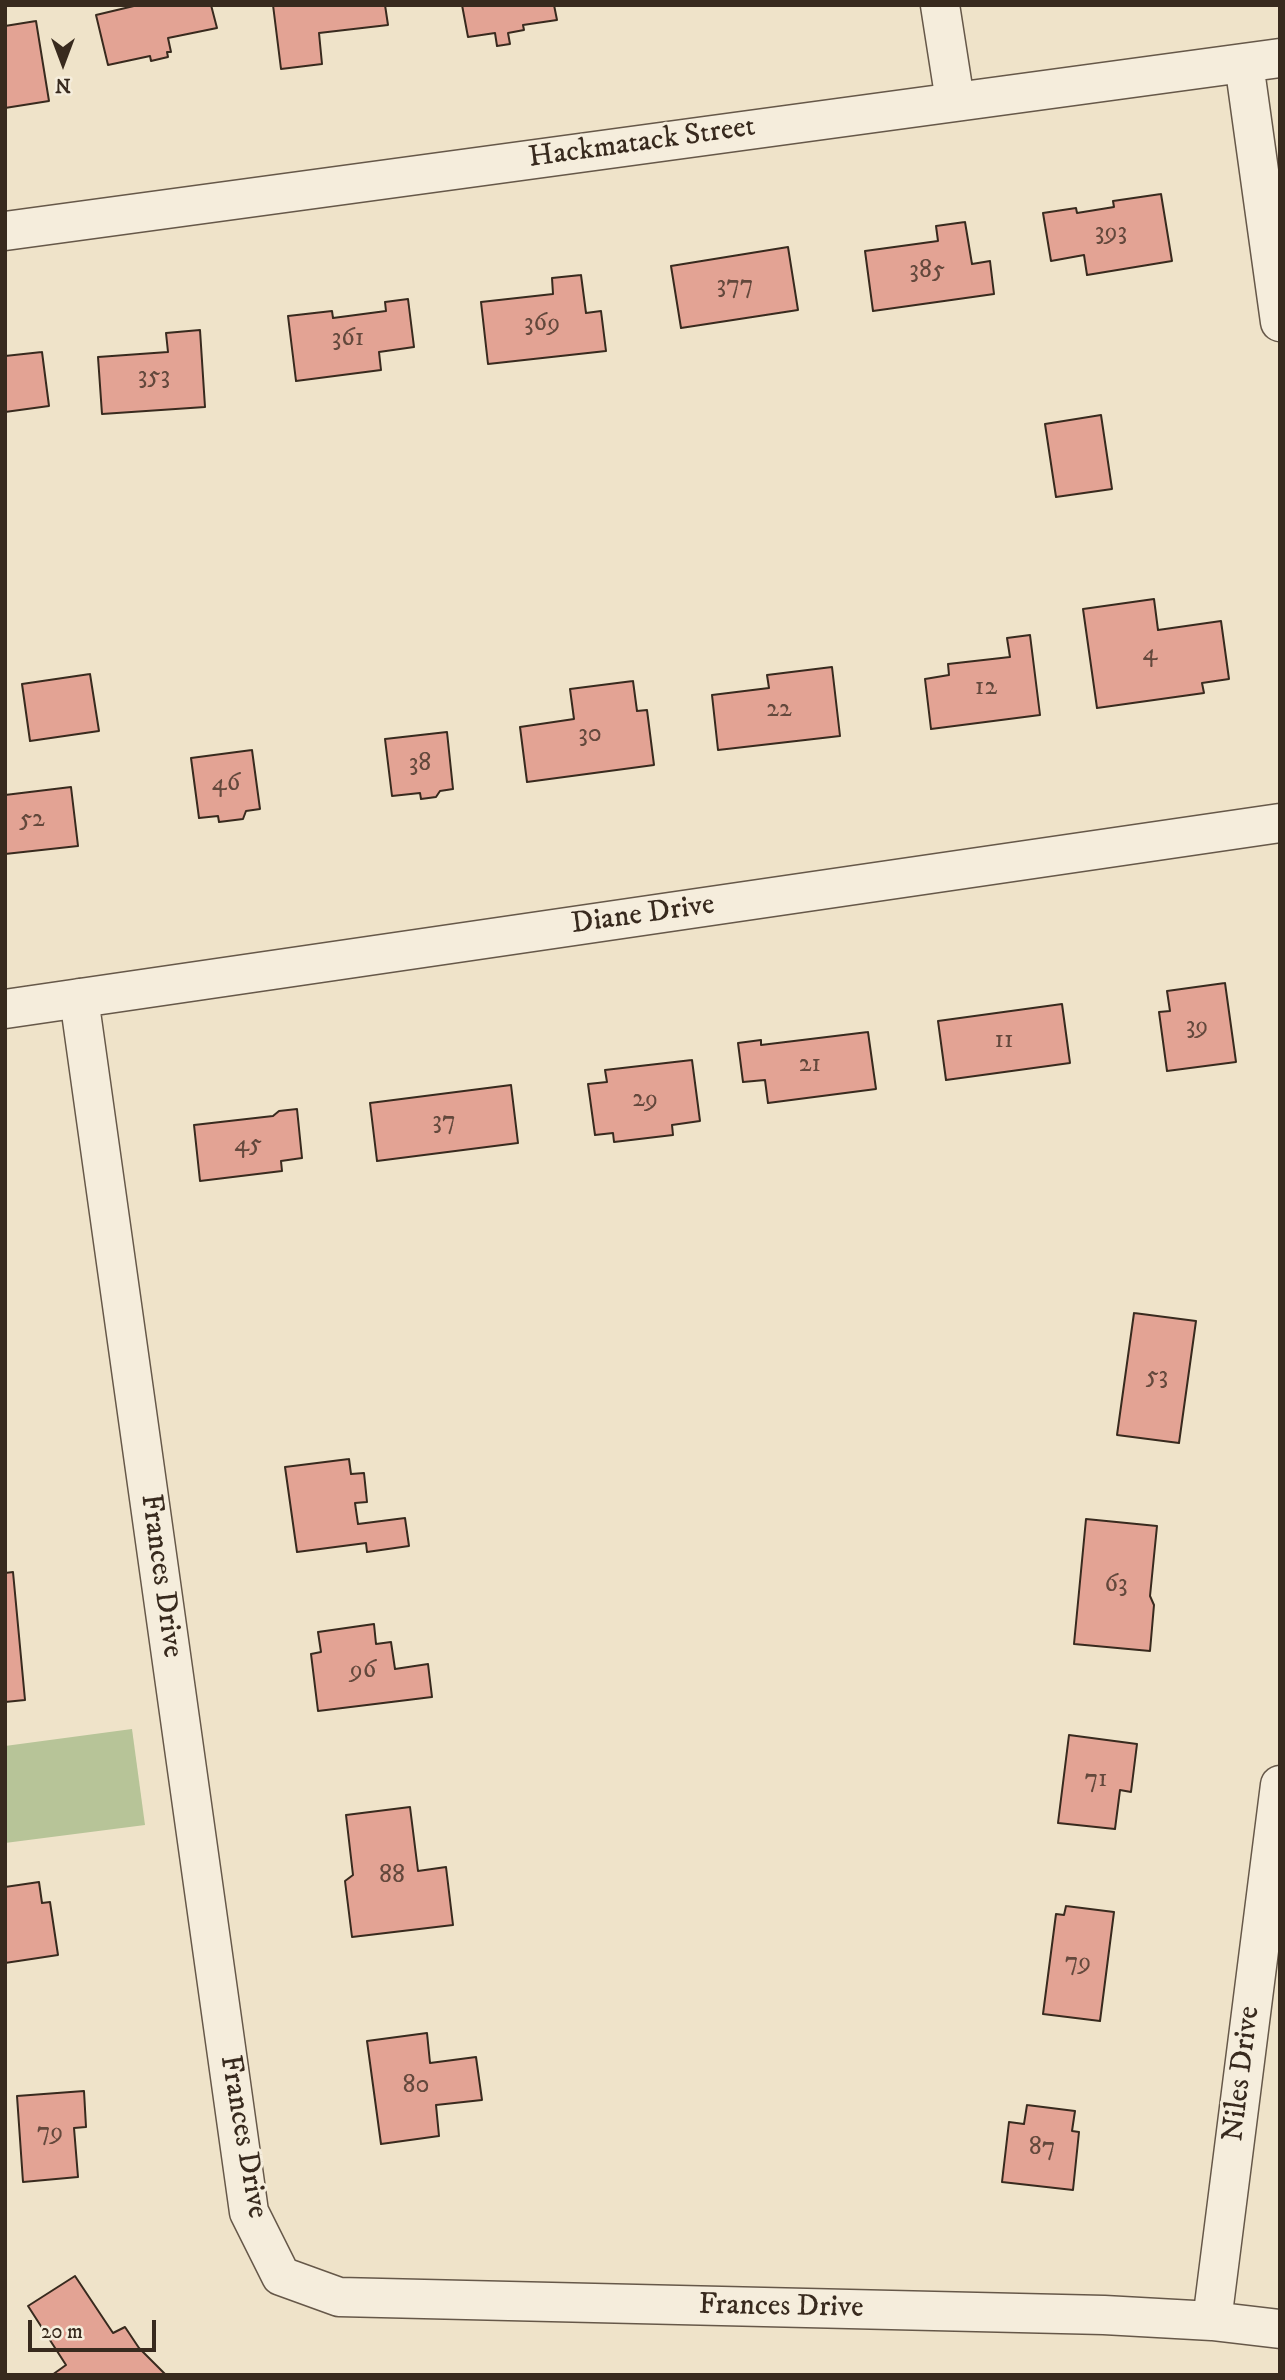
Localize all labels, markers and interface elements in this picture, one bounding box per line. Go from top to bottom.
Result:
north arrow [28,28,98,98]
text: N [55,73,71,96]
street label: Hackmatack Street [526,110,758,178]
house number: 393 [1095,218,1127,250]
house number: 385 [909,256,945,288]
house number: 377 [716,271,754,303]
house number: 369 [524,309,560,341]
house number: 361 [332,324,364,356]
house number: 353 [138,362,170,394]
house number: 4 [1143,639,1157,671]
house number: 12 [975,673,997,705]
house number: 22 [766,695,792,727]
house number: 30 [578,720,602,752]
house number: 38 [409,749,431,781]
house number: 46 [212,769,240,801]
house number: 52 [19,805,45,837]
street label: Diane Drive [569,888,717,944]
house number: 39 [1186,1012,1208,1044]
house number: 11 [994,1026,1014,1058]
house number: 21 [799,1050,821,1082]
house number: 29 [632,1085,658,1117]
house number: 37 [432,1107,456,1139]
house number: 45 [234,1130,262,1162]
house number: 53 [1146,1362,1168,1394]
street label: Frances Drive [131,1492,189,1660]
house number: 63 [1104,1570,1128,1602]
house number: 96 [350,1656,376,1688]
house number: 71 [1084,1765,1108,1797]
house number: 88 [379,1861,405,1893]
house number: 79 [1065,1948,1091,1980]
street label: Niles Drive [1217,2004,1269,2144]
street label: Frances Drive [210,2053,274,2221]
house number: 80 [402,2071,430,2103]
house number: 79 [37,2118,63,2150]
house number: 87 [1029,2133,1055,2165]
street label: Frances Drive [698,2289,864,2327]
scale bar [32,2306,159,2350]
text: 20 m [41,2319,83,2345]

